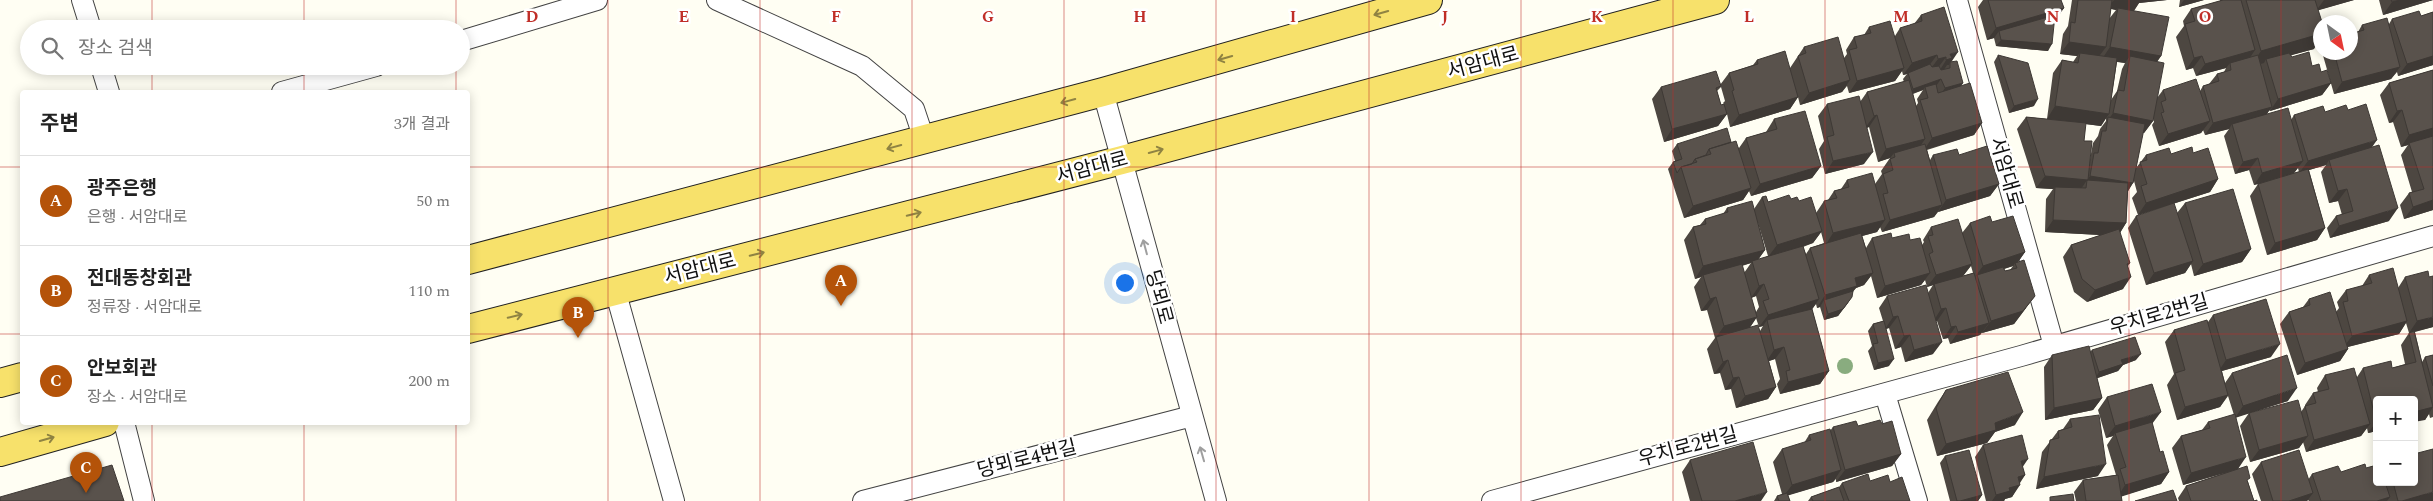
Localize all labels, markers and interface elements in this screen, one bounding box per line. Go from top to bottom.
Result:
text: D [526,5,539,29]
text: E [679,5,689,29]
text: F [831,5,841,29]
text: G [982,5,994,29]
text: H [1133,5,1147,29]
text: I [1290,5,1296,29]
text: J [1442,5,1449,29]
text: K [1591,5,1604,29]
text: L [1744,5,1754,29]
text: M [1893,5,1909,29]
text: N [2046,5,2060,29]
text: O [2199,5,2211,29]
one-way arrow [1374,9,1390,19]
north arrow [2313,15,2358,60]
search box [20,20,470,75]
icon: search [38,34,66,62]
text: 장소 검색 [78,34,153,63]
street label: 서암대로 [1444,39,1522,87]
one-way arrow [1217,53,1233,63]
one-way arrow [1061,97,1077,106]
text: 주변 [40,108,79,140]
text: 3개 결과 [394,112,450,136]
street label: 서암대로 [1981,133,2031,213]
one-way arrow [887,143,903,152]
street label: 서암대로 [1053,144,1131,192]
one-way arrow [1148,146,1164,155]
text: 광주은행 [87,174,157,203]
text: A [50,189,62,213]
text: 50 m [416,189,450,213]
text: 은행 · 서암대로 [87,205,187,229]
one-way arrow [906,208,922,218]
one-way arrow [1140,239,1150,255]
street label: 서암대로 [661,246,739,292]
one-way arrow [748,249,764,258]
text: 전대동창회관 [87,264,192,293]
pin: A [825,265,857,306]
street label: 당뫼로 [1137,266,1181,328]
your location [1112,270,1138,296]
text: B [50,279,62,303]
text: 110 m [408,279,450,303]
street label: 우치로2번길 [2106,287,2212,343]
text: 정류장 · 서암대로 [87,295,202,319]
pin: B [562,297,594,338]
one-way arrow [506,311,522,321]
text: 안보회관 [87,354,157,383]
text: C [50,369,62,393]
text: 200 m [408,369,450,393]
text: 장소 · 서암대로 [87,385,187,409]
map controls [2373,396,2418,486]
button: + [2373,396,2418,441]
street label: 우치로2번길 [1635,419,1741,475]
street label: 당뫼로4번길 [974,432,1080,486]
one-way arrow [39,433,55,443]
button: − [2373,441,2418,486]
one-way arrow [1197,447,1207,463]
pin: C [70,452,102,493]

